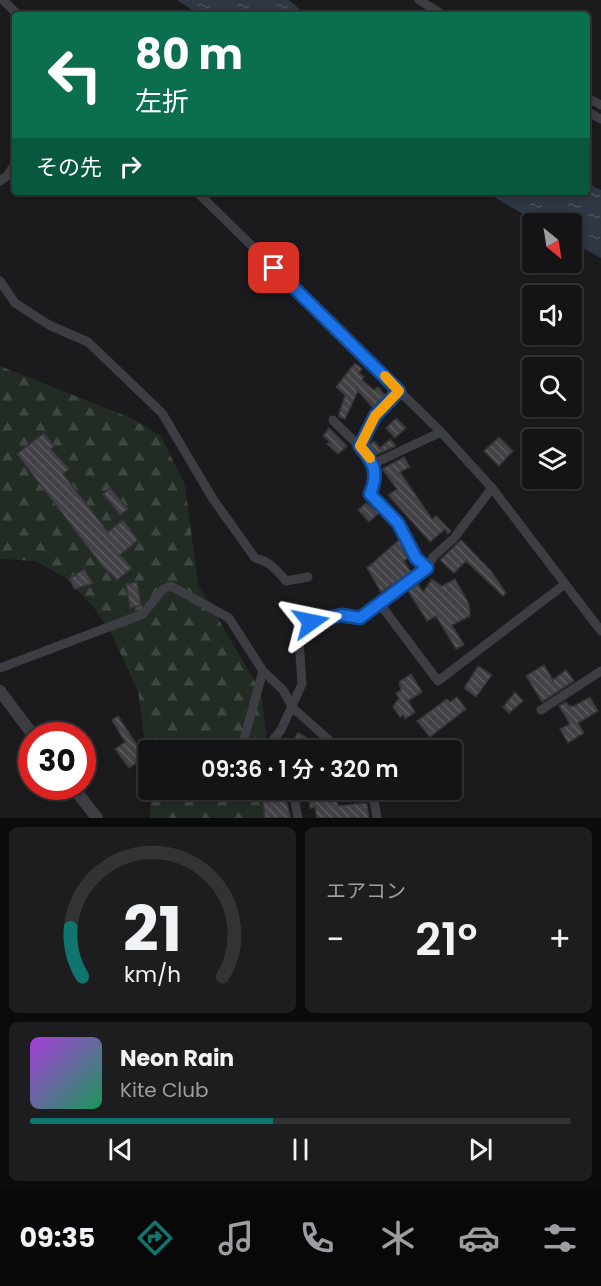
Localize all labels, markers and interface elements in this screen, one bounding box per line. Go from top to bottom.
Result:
text: 80 m [135,25,243,84]
icon: left [36,36,114,114]
text: 左折 [135,83,189,120]
icon: right [114,150,147,183]
text: その先 [36,152,102,183]
north arrow [522,213,582,273]
map controls [522,213,582,489]
pin [248,242,299,293]
icon: arrive [257,251,290,284]
button: sound [522,285,582,345]
button: search [522,357,582,417]
button: layers [522,429,582,489]
position arrow [279,590,343,654]
speed limit sign: 30 [18,722,96,800]
text: 09:36 · 1 分 · 320 m [201,754,399,785]
text: エアコン [326,877,406,905]
text: 21 [123,885,182,973]
text: 21° [415,908,477,971]
text: − [326,916,344,963]
text: + [548,916,571,963]
text: km/h [124,959,181,990]
text: Neon Rain [120,1043,234,1074]
text: Kite Club [120,1076,209,1104]
icon: previous [104,1133,137,1166]
icon: pause [284,1133,317,1166]
icon: next [464,1133,497,1166]
icon: directions [134,1217,176,1259]
icon: music [215,1217,257,1259]
icon: phone [296,1217,338,1259]
icon: climate [377,1217,419,1259]
icon: car [458,1217,500,1259]
icon: filters [539,1217,581,1259]
text: 09:35 [20,1219,95,1256]

